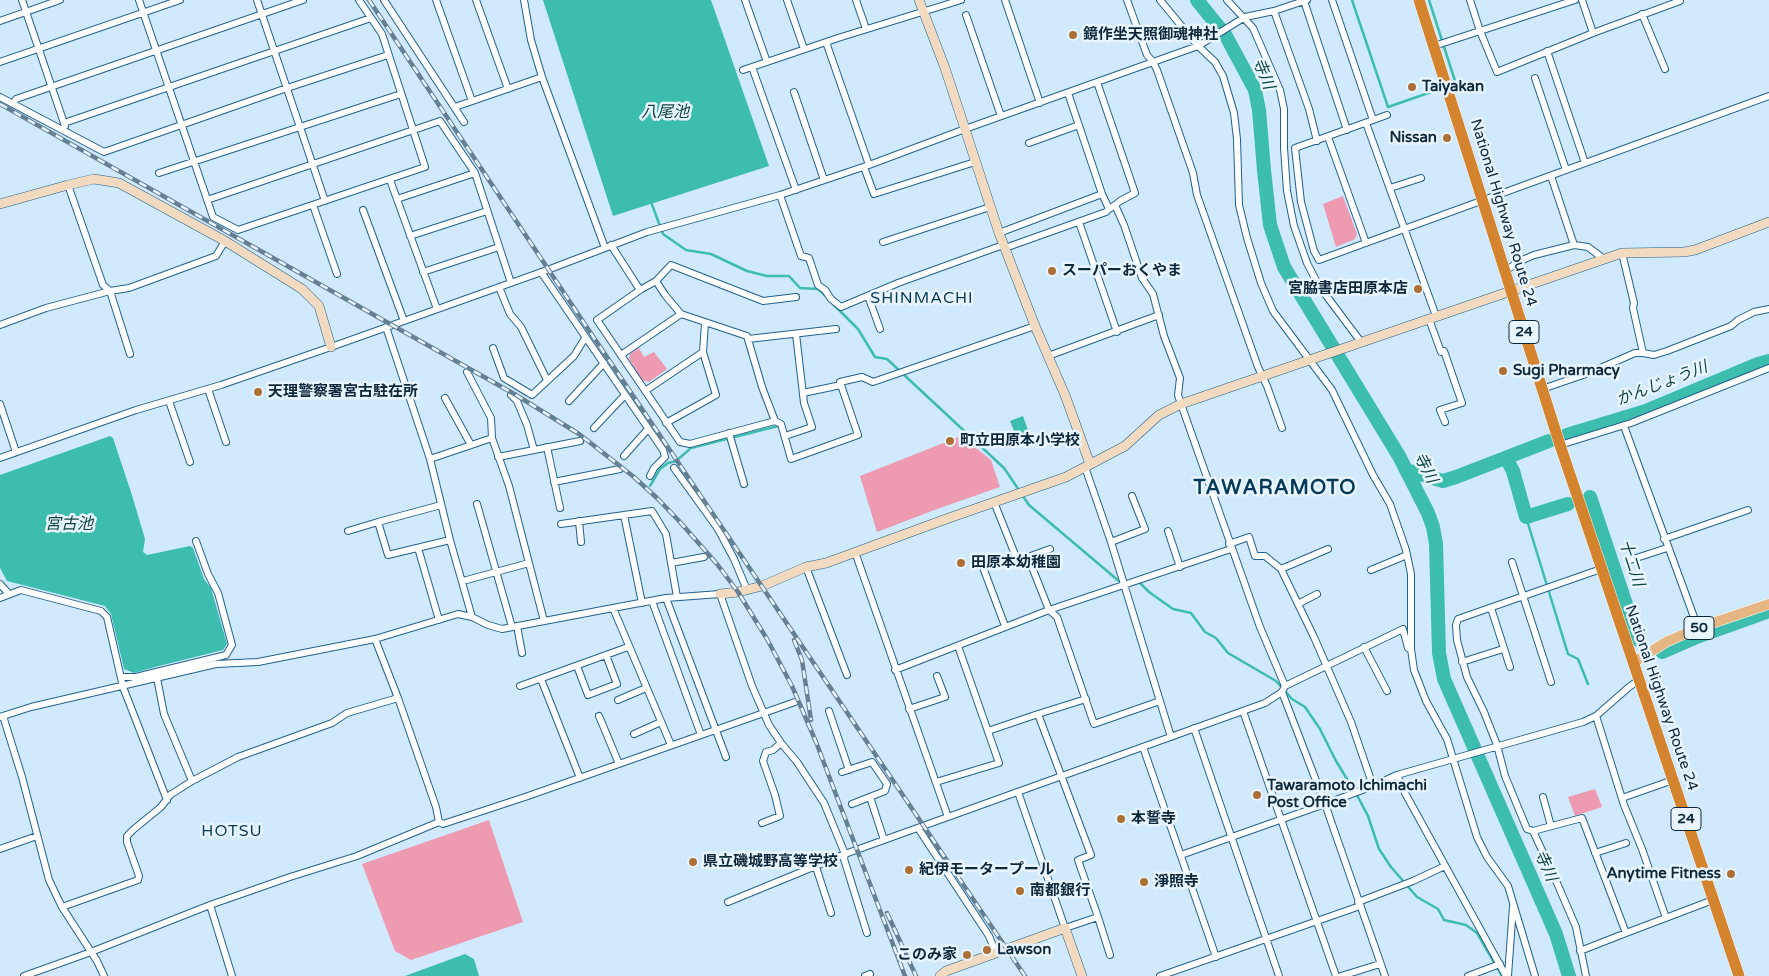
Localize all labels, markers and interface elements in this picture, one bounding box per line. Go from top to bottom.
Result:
place label: 鏡作坐天照御魂神社 [1083,26,1218,44]
marker: 鏡作坐天照御魂神社 [1067,29,1079,41]
water label: 寺川 [1248,56,1278,92]
place label: Taiyakan [1422,78,1484,96]
marker: Taiyakan [1406,81,1418,93]
water label: 八尾池 [641,103,689,123]
street label: National Highway Route 24 [1466,117,1540,309]
place label: Nissan [1389,129,1437,147]
marker: Nissan [1441,132,1453,144]
place label: スーパーおくやま [1062,262,1182,280]
marker: スーパーおくやま [1046,265,1058,277]
place label: 宮脇書店田原本店 [1288,280,1408,298]
marker: 宮脇書店田原本店 [1412,283,1424,295]
district label: SHINMACHI [869,289,975,309]
road number: 24 [1509,321,1539,344]
water label: かんじょう川 [1614,358,1710,410]
place label: Sugi Pharmacy [1513,362,1620,380]
marker: Sugi Pharmacy [1497,365,1509,377]
place label: 天理警察署宮古駐在所 [268,383,418,401]
marker: 天理警察署宮古駐在所 [252,386,264,398]
place label: 町立田原本小学校 [960,432,1080,450]
marker: 町立田原本小学校 [944,435,956,447]
water label: 寺川 [1409,449,1441,487]
district label: TAWARAMOTO [1192,477,1358,501]
water label: 宮古池 [45,515,93,535]
water label: 十二川 [1614,537,1648,589]
place label: 田原本幼稚園 [971,554,1061,572]
marker: 田原本幼稚園 [955,557,967,569]
street label: National Highway Route 24 [1621,603,1701,793]
road number: 50 [1684,616,1714,640]
place label: Tawaramoto Ichimachi Post Office [1267,777,1427,812]
marker: Tawaramoto Ichimachi Post Office [1251,789,1263,801]
road number: 24 [1671,808,1701,831]
place label: 本誓寺 [1131,810,1176,828]
marker: 本誓寺 [1115,813,1127,825]
district label: HOTSU [201,822,263,842]
water label: 寺川 [1530,847,1560,885]
place label: 県立磯城野高等学校 [703,853,838,871]
marker: 県立磯城野高等学校 [687,856,699,868]
place label: 紀伊モータープール [919,861,1054,879]
marker: 紀伊モータープール [903,864,915,876]
place label: Anytime Fitness [1606,865,1721,883]
marker: Anytime Fitness [1725,868,1737,880]
place label: 淨照寺 [1154,873,1199,891]
marker: 淨照寺 [1138,876,1150,888]
place label: 南都銀行 [1030,882,1090,900]
marker: 南都銀行 [1014,885,1026,897]
place label: Lawson [997,941,1051,959]
marker: Lawson [981,944,993,956]
place label: このみ家 [897,946,957,964]
marker: このみ家 [961,949,973,961]

